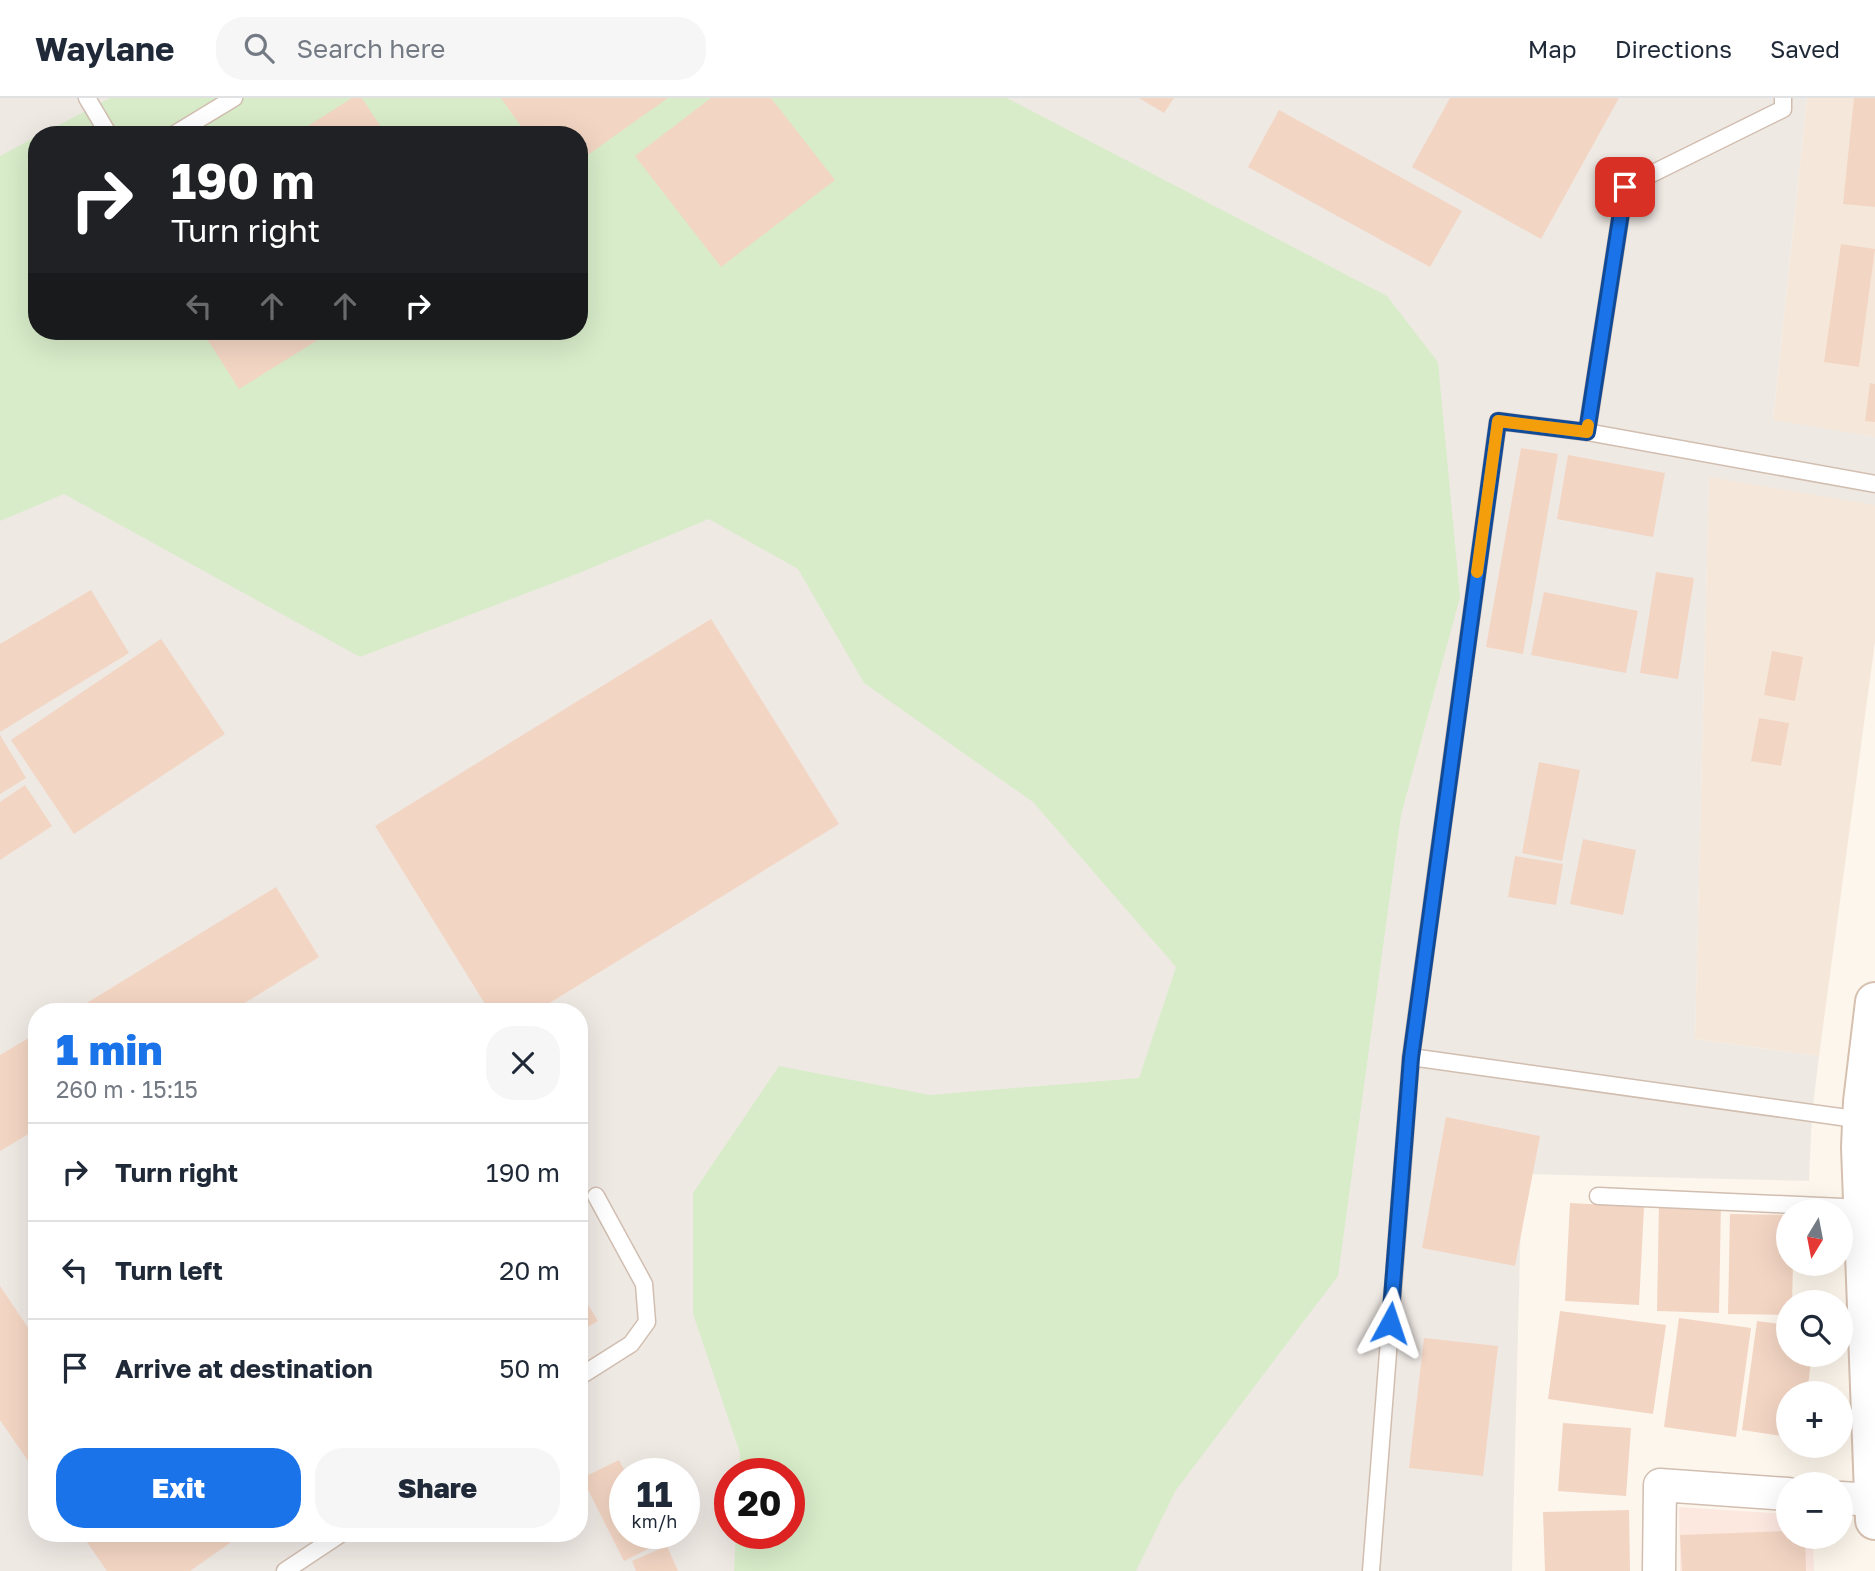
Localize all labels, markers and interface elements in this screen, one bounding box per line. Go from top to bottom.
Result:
search box [216,17,706,80]
text: Waylane [35,29,174,68]
icon: search [240,29,278,67]
text: Search here [296,33,445,64]
text: Map [1528,34,1577,63]
text: Directions [1615,34,1732,63]
text: Saved [1770,34,1840,63]
text: 190 m [171,151,314,210]
icon: right [56,154,147,245]
pin [1595,157,1655,217]
icon: arrive [1606,168,1644,206]
text: Turn right [171,211,320,249]
icon: left [180,287,218,325]
icon: ahead [253,287,291,325]
icon: ahead [326,287,364,325]
icon: right [399,287,437,325]
text: 1 min [56,1024,163,1074]
button: close [486,1026,560,1100]
text: 260 m · 15:15 [56,1075,198,1103]
icon: right [56,1153,94,1191]
text: Turn right [115,1157,238,1188]
text: 190 m [486,1157,560,1188]
north arrow [1776,1199,1853,1276]
map controls [1776,1199,1853,1549]
icon: left [56,1251,94,1289]
text: Turn left [115,1255,223,1286]
text: 20 m [499,1255,560,1286]
position arrow [1353,1286,1427,1360]
button: search [1776,1290,1853,1367]
icon: arrive [56,1349,94,1387]
text: Arrive at destination [115,1353,373,1384]
text: 50 m [499,1353,560,1384]
button: + [1776,1381,1853,1458]
button: Exit [56,1448,301,1528]
button: Share [315,1448,560,1528]
speed limit sign: 20 [714,1458,805,1549]
button: − [1776,1472,1853,1549]
text: 11 [636,1473,673,1515]
text: km/h [632,1510,677,1532]

